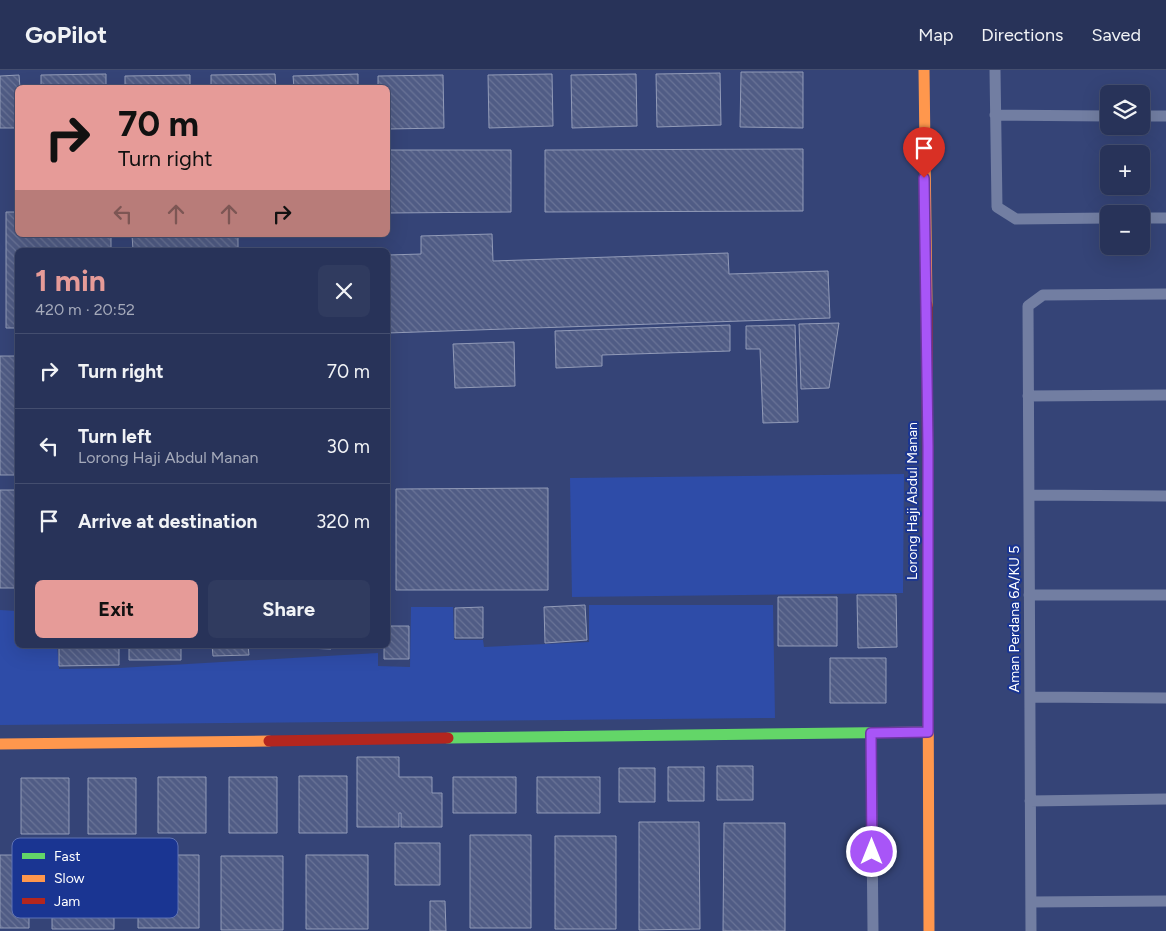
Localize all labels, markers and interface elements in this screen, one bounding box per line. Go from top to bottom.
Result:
text: GoPilot [25,20,107,49]
text: Map [918,24,953,46]
text: Directions [981,24,1063,46]
text: Saved [1091,24,1141,46]
map controls [1100,85,1150,255]
button: layers [1100,85,1150,135]
text: 70 m [118,103,199,145]
icon: right [35,105,100,170]
pin [903,127,945,178]
icon: arrive [910,134,938,162]
text: Turn right [118,145,213,172]
button: + [1100,145,1150,195]
icon: left [109,200,137,228]
icon: ahead [162,200,190,228]
icon: ahead [215,200,243,228]
icon: right [268,200,296,228]
button: − [1100,205,1150,255]
text: 1 min [35,262,106,299]
button: close [318,265,370,317]
text: 420 m · 20:52 [35,300,135,319]
icon: right [35,357,63,385]
text: Turn right [78,360,164,383]
text: 70 m [327,360,370,383]
street label: Lorong Haji Abdul Manan [904,422,921,580]
text: Turn left [78,425,152,448]
icon: left [35,432,63,460]
text: 30 m [327,435,370,458]
text: Lorong Haji Abdul Manan [78,448,258,467]
icon: arrive [35,507,63,535]
text: Arrive at destination [78,510,257,533]
text: 320 m [316,510,370,533]
street label: Aman Perdana 6A/KU 5 [1006,546,1023,692]
button: Exit [35,580,198,638]
button: Share [208,580,370,638]
position arrow [845,825,897,877]
legend [12,838,178,918]
text: Fast [54,848,80,865]
text: Slow [54,870,85,887]
text: Jam [54,893,80,910]

